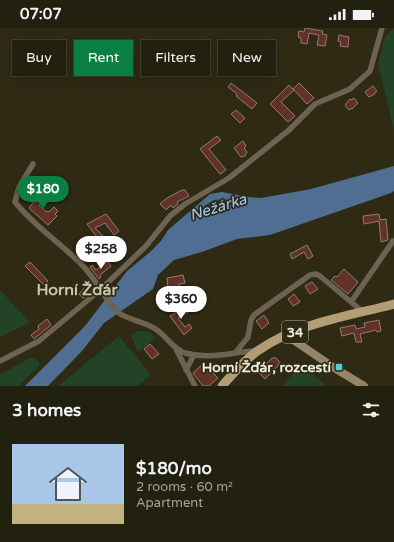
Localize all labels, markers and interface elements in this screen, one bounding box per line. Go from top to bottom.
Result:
text: 07:07 [20,5,62,23]
chip: Buy [12,40,66,76]
chip: Rent [74,40,133,76]
chip: Filters [141,40,210,76]
chip: New [218,40,276,76]
pin: $180 [19,176,67,210]
text: $180 [27,181,59,197]
water label: Nežárka [187,190,249,224]
pin: $258 [77,236,125,270]
text: $258 [85,241,117,257]
district label: Horní Žďár [36,280,118,300]
pin: $360 [157,286,205,320]
text: $360 [165,291,197,307]
road number: 34 [282,321,308,343]
place label: Horní Žďár, rozcestí [202,359,331,376]
marker: Horní Žďár, rozcestí [334,362,344,372]
icon: filters [360,399,382,421]
text: 3 homes [12,400,81,421]
text: $180/mo [136,458,212,479]
icon: home [44,460,92,508]
text: 2 rooms · 60 m² [136,479,233,495]
text: Apartment [136,495,203,511]

